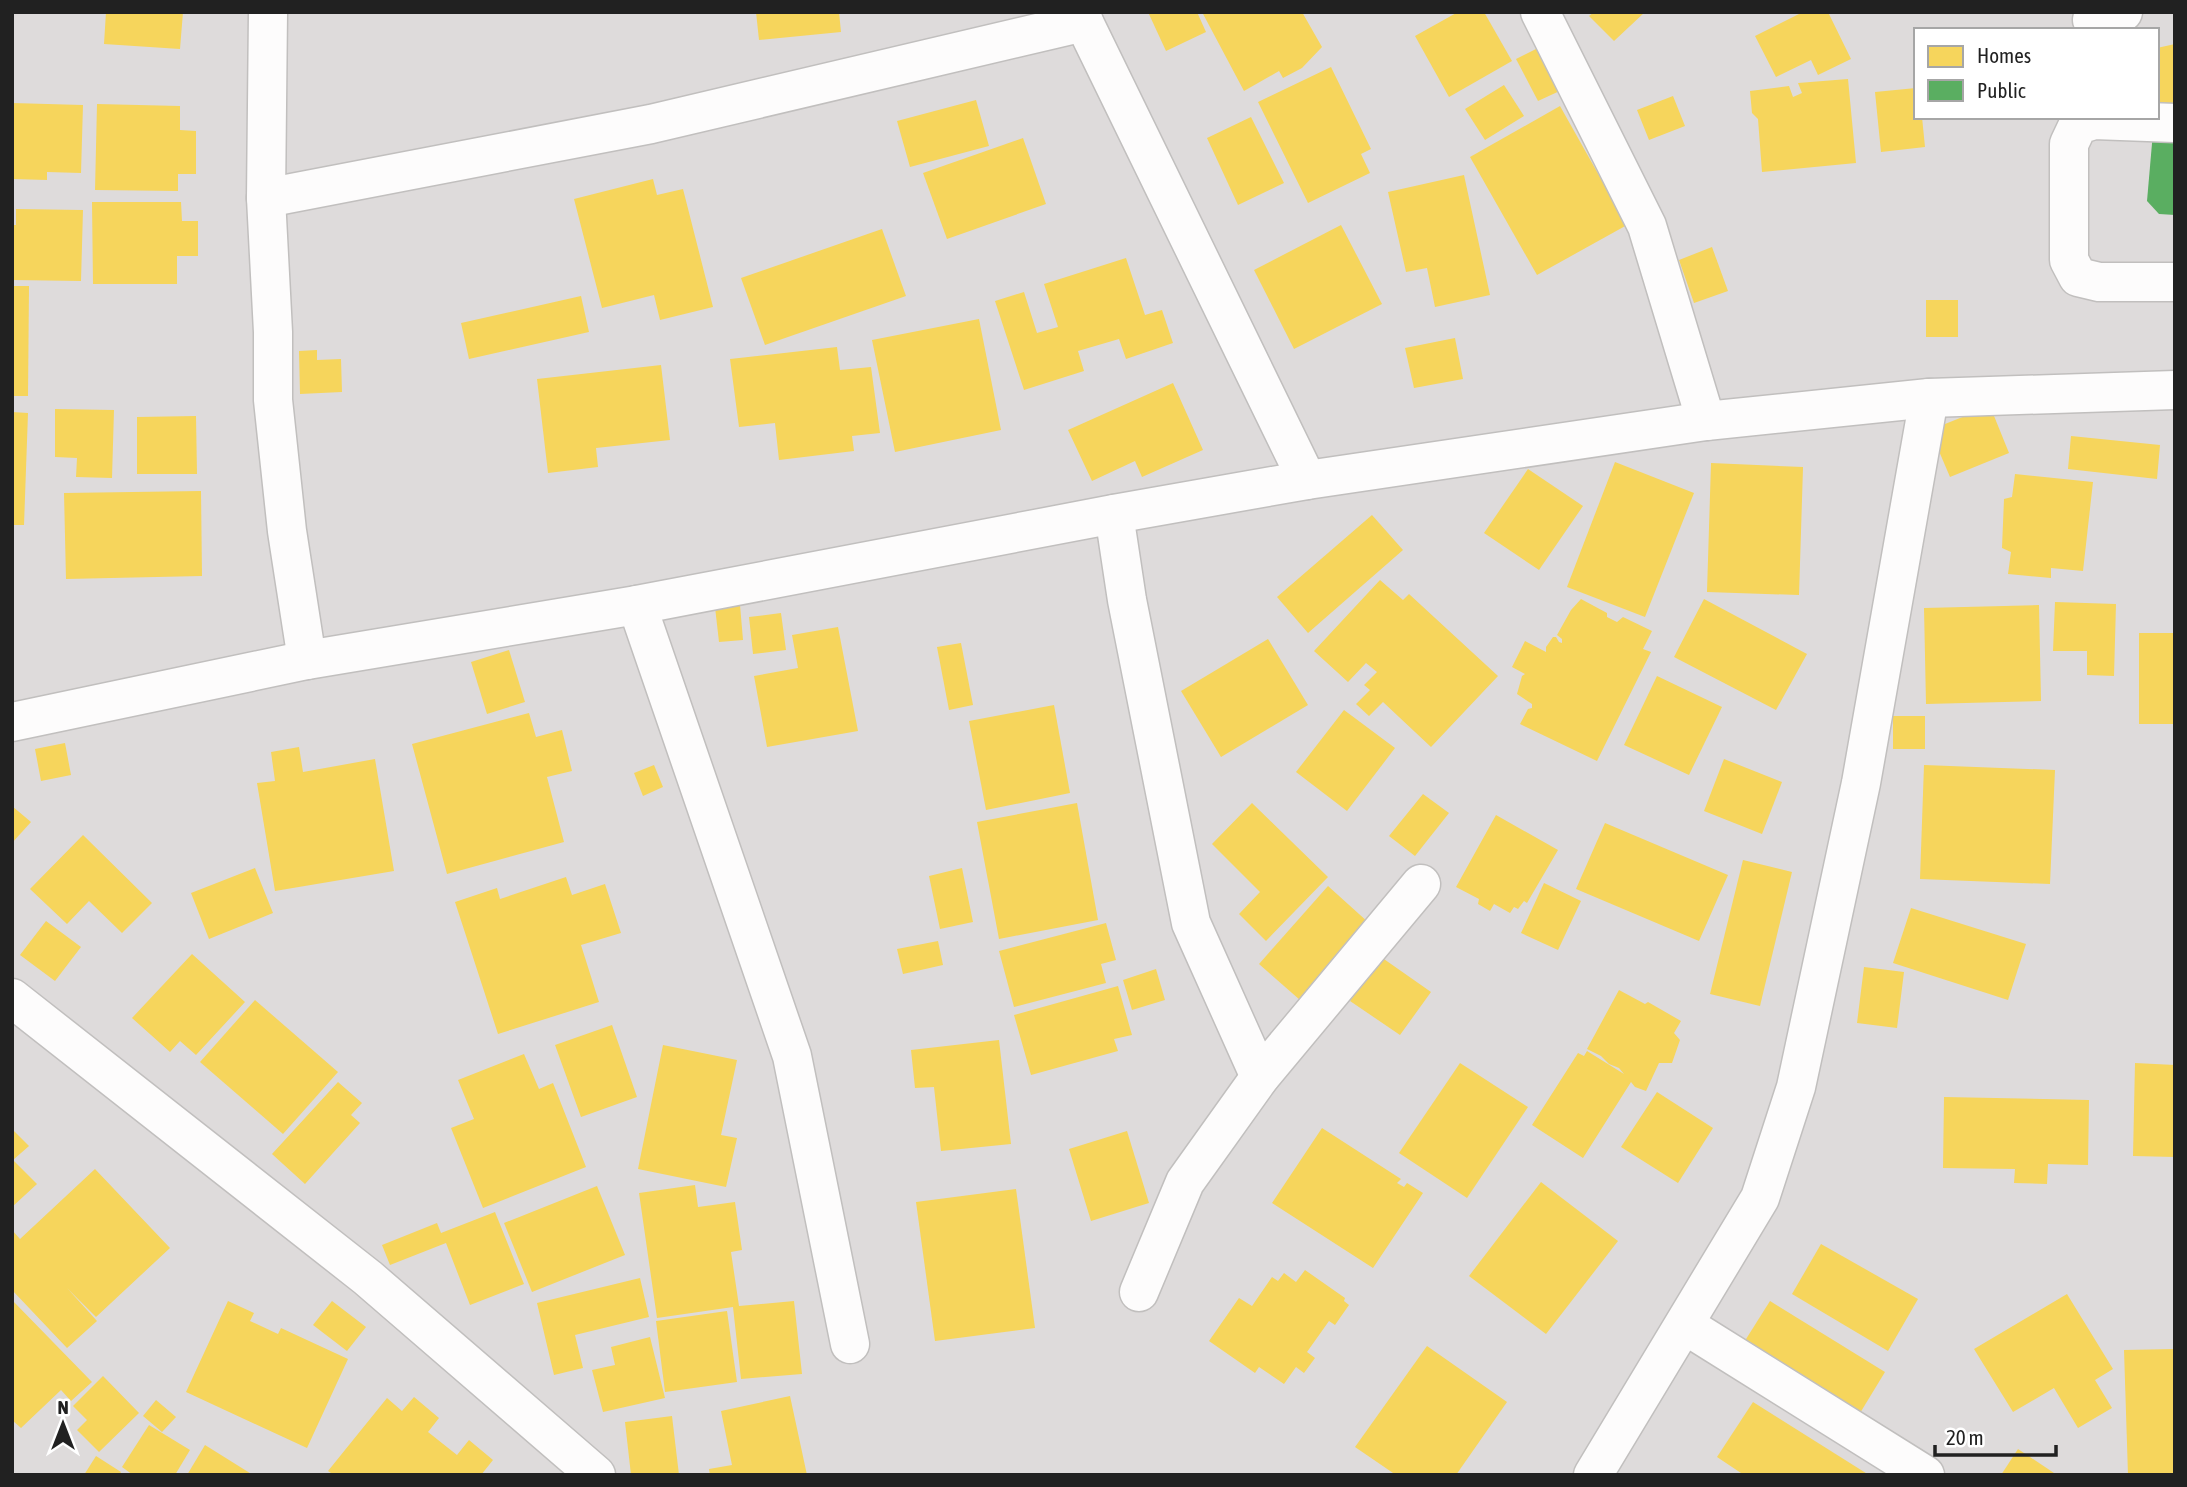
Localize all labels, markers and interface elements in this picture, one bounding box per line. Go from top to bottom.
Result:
legend [1914,28,2159,119]
text: Homes [1977,43,2031,67]
text: Public [1977,78,2026,102]
north arrow [28,1389,98,1459]
text: N [57,1396,69,1418]
scale bar [1935,1414,2056,1458]
text: 20 m [1946,1425,1984,1449]

